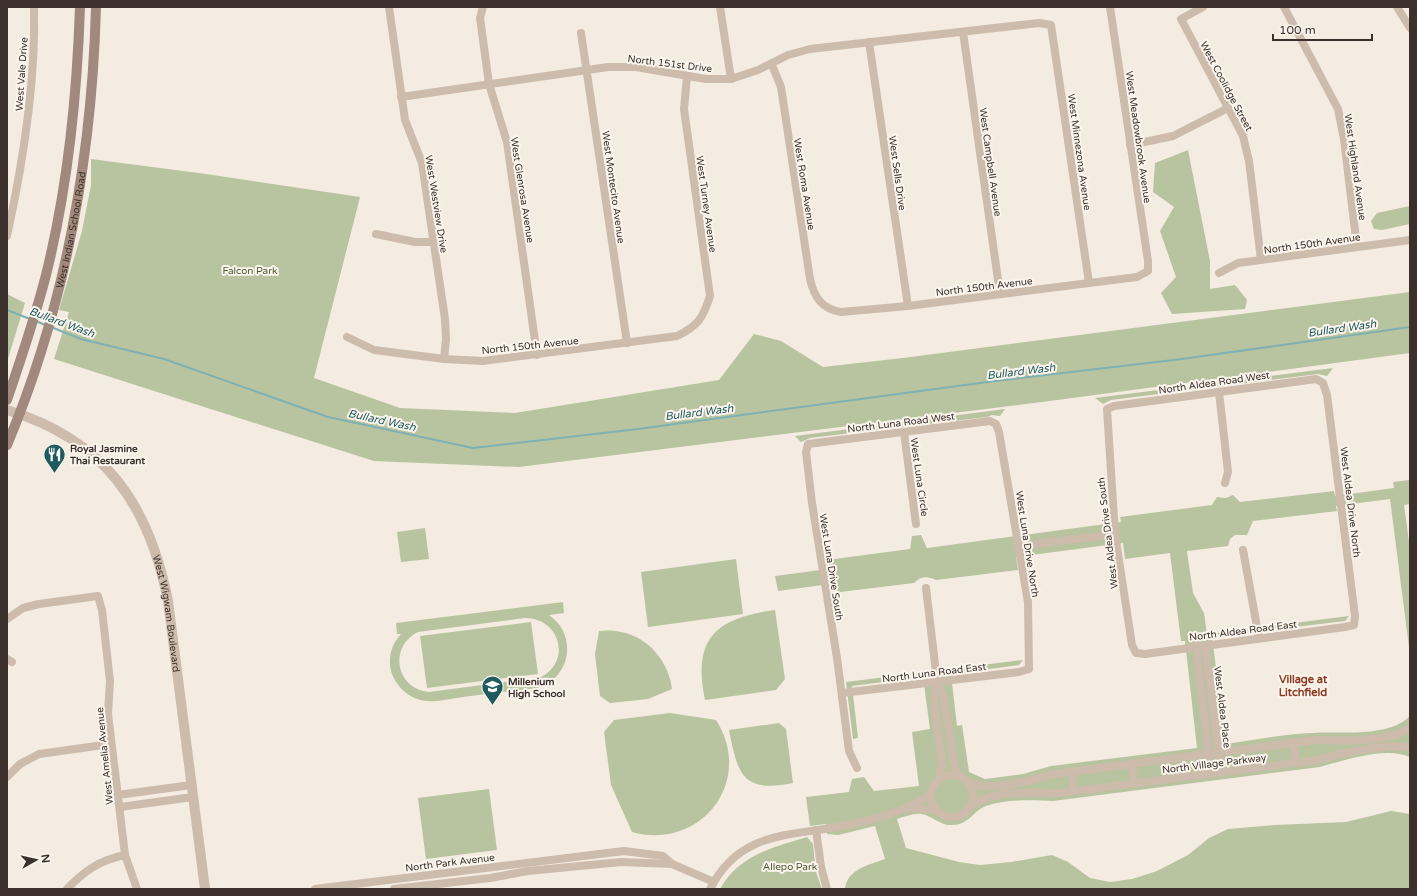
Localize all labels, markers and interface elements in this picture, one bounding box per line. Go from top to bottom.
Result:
scale bar [1273,16,1372,42]
text: 100 m [1279,23,1316,37]
street label: West Vale Drive [13,36,31,111]
street label: West Coolidge Street [1197,40,1255,134]
street label: North 151st Drive [627,53,713,75]
street label: West Meadowbrook Avenue [1123,70,1153,204]
street label: West Minnezona Avenue [1065,93,1093,212]
street label: West Campbell Avenue [976,107,1004,218]
street label: West Highland Avenue [1342,113,1368,222]
street label: West Montecito Avenue [599,130,627,245]
street label: West Sells Drive [886,135,908,212]
street label: West Glenrosa Avenue [508,136,536,244]
street label: West Roma Avenue [791,137,817,231]
street label: West Westview Drive [422,154,450,254]
street label: West Turney Avenue [693,155,719,254]
street label: West Indian School Road [54,171,89,289]
street label: North 150th Avenue [1263,231,1362,257]
park label: Falcon Park [223,265,278,277]
street label: North 150th Avenue [935,275,1034,299]
water label: Bullard Wash [27,305,97,340]
water label: Bullard Wash [1307,317,1377,340]
street label: North 150th Avenue [481,335,580,357]
water label: Bullard Wash [986,361,1056,382]
street label: North Aldea Road West [1158,369,1271,397]
water label: Bullard Wash [664,402,734,423]
water label: Bullard Wash [347,407,417,434]
street label: North Luna Road West [847,410,956,436]
street label: West Luna Circle [908,437,931,518]
restaurant icon: Royal Jasmine Thai Restaurant [42,441,68,474]
place label: Royal Jasmine Thai Restaurant [69,443,145,467]
street label: West Aldea Drive North [1337,446,1363,558]
street label: West Aldea Drive South [1095,477,1121,589]
street label: West Luna Drive North [1013,490,1041,598]
street label: West Luna Drive South [817,513,845,621]
street label: West Wigwam Boulevard [150,554,182,673]
street label: North Aldea Road East [1188,618,1298,644]
street label: North Luna Road East [881,661,987,685]
street label: West Aldea Place [1211,666,1233,749]
district label: Village at Litchfield [1279,673,1328,699]
school or university icon: Millenium High School [479,674,505,707]
place label: Millenium High School [508,676,565,700]
street label: West Amelia Avenue [94,706,116,805]
street label: North Village Parkway [1161,752,1268,776]
north arrow [16,840,56,880]
street label: North Park Avenue [405,852,496,874]
text: N [38,853,52,864]
park label: Allepo Park [763,861,818,873]

